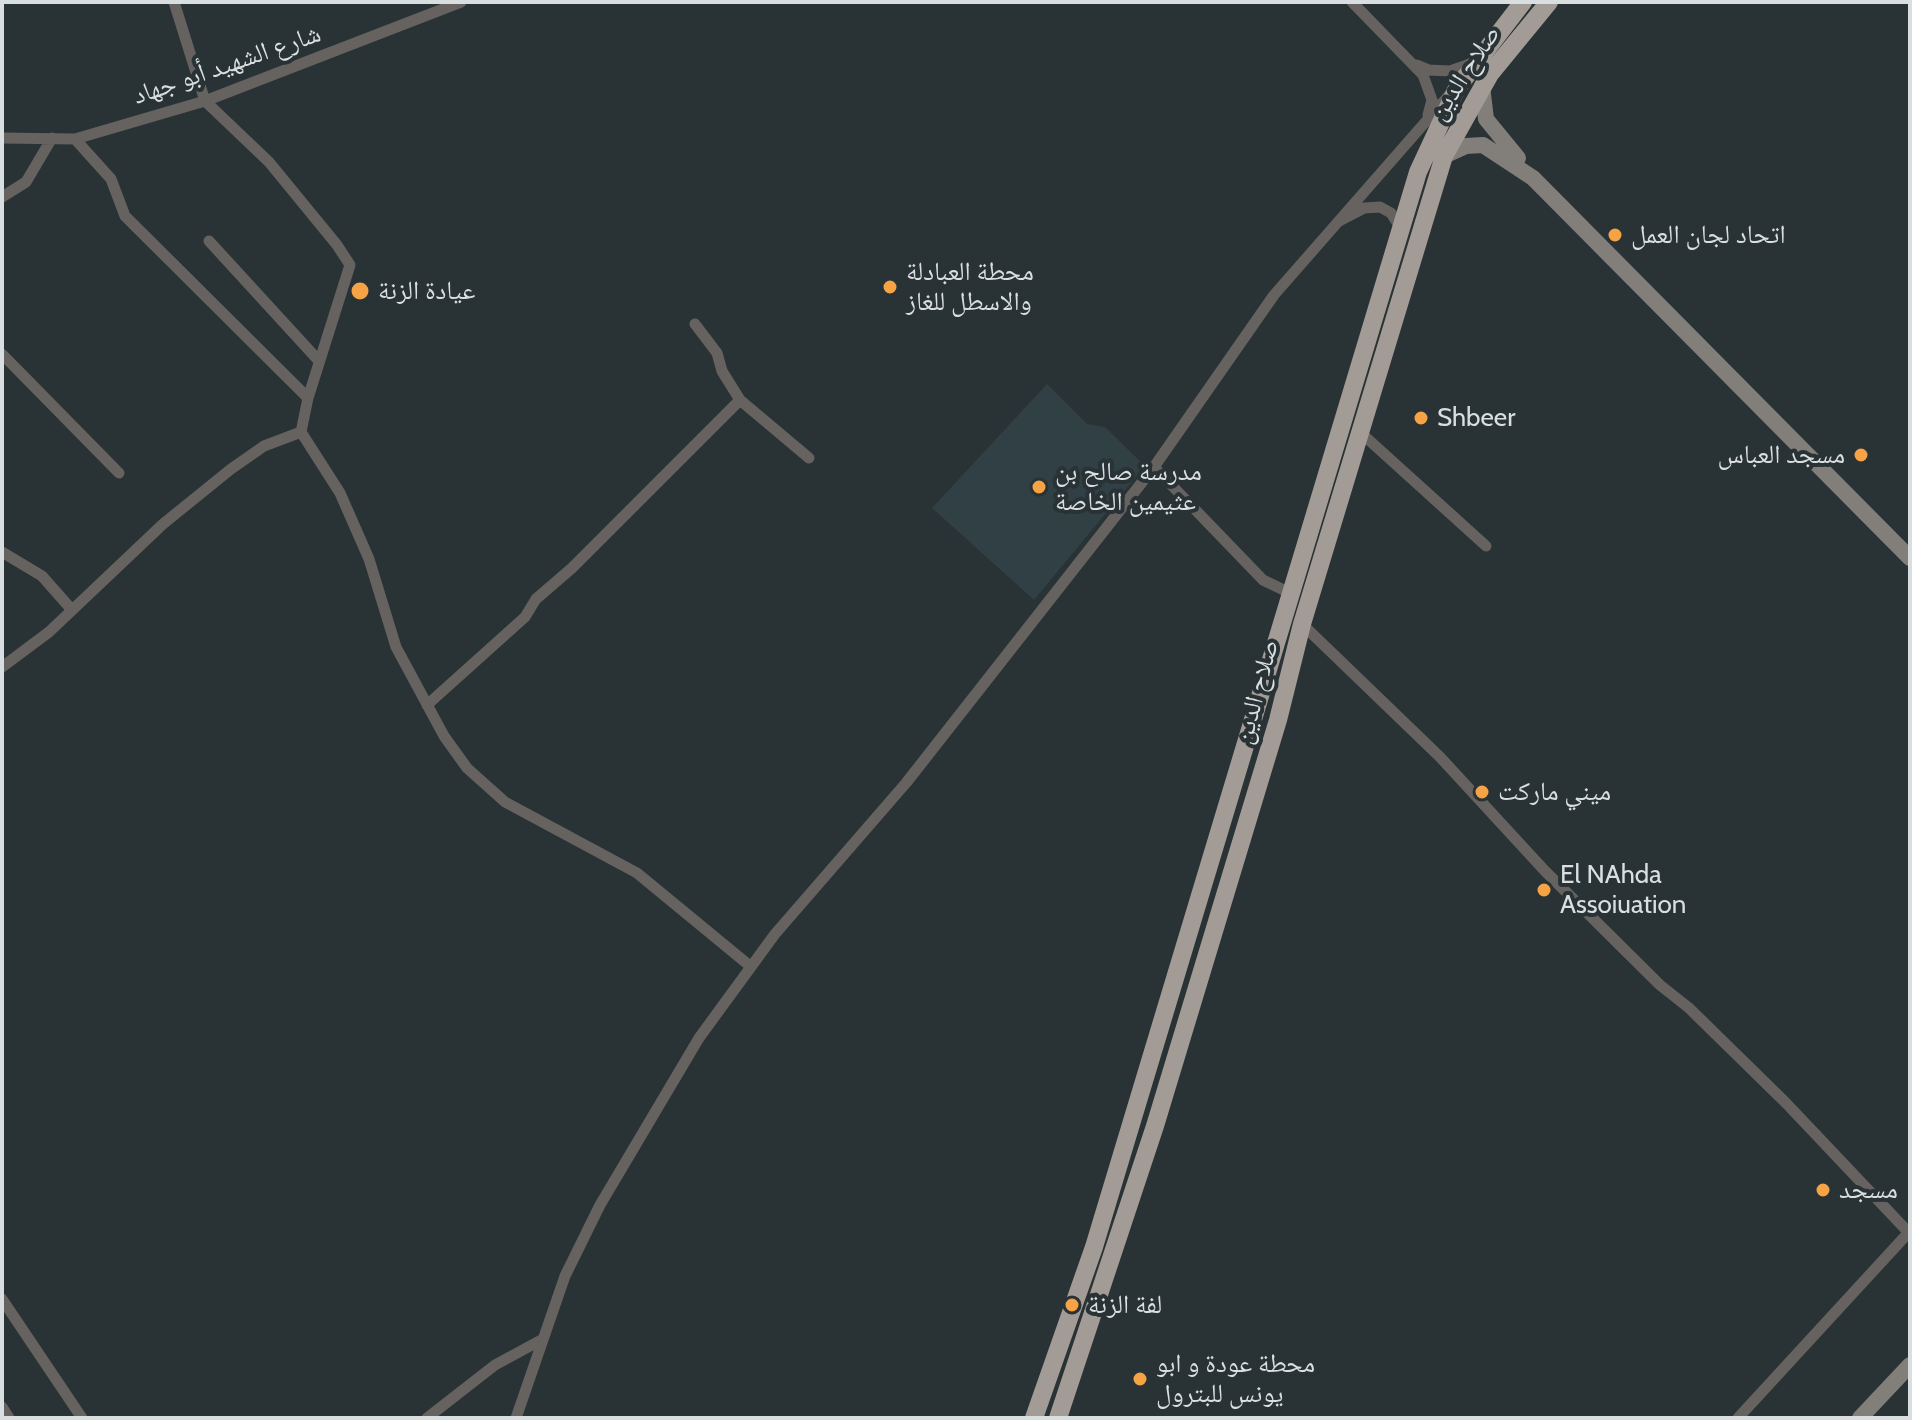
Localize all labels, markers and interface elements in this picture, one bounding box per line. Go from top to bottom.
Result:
street label: شارع الشهيد أبو جهاد [129,18,325,112]
street label: صلاح الدين [1423,20,1507,126]
place label: اتحاد لجان العمل [1631,219,1786,251]
marker: اتحاد لجان العمل [1606,226,1624,244]
place label: محطة العبادلة والاسطل للغاز [906,256,1034,318]
place label: عيادة الزنة [378,275,475,307]
marker: محطة العبادلة والاسطل للغاز [881,278,899,296]
marker: عيادة الزنة [349,280,371,302]
place label: Shbeer [1437,402,1515,434]
marker: Shbeer [1412,409,1430,427]
place label: مسجد العباس [1717,439,1845,471]
marker: مسجد العباس [1852,446,1870,464]
place label: مدرسة صالح بن عثيمين الخاصة [1055,456,1202,518]
marker: مدرسة صالح بن عثيمين الخاصة [1030,478,1048,496]
street label: صلاح الدين [1228,636,1286,748]
place label: ميني ماركت [1498,776,1611,808]
marker: ميني ماركت [1473,783,1491,801]
place label: El NAhda Assoiuation [1560,859,1686,920]
marker: El NAhda Assoiuation [1535,881,1553,899]
place label: مسجد [1839,1174,1898,1206]
marker: مسجد [1814,1181,1832,1199]
place label: لفة الزنة [1088,1289,1162,1321]
marker: لفة الزنة [1063,1296,1081,1314]
place label: محطة عودة و ابو يونس للبترول [1156,1348,1315,1410]
marker: محطة عودة و ابو يونس للبترول [1131,1370,1149,1388]

